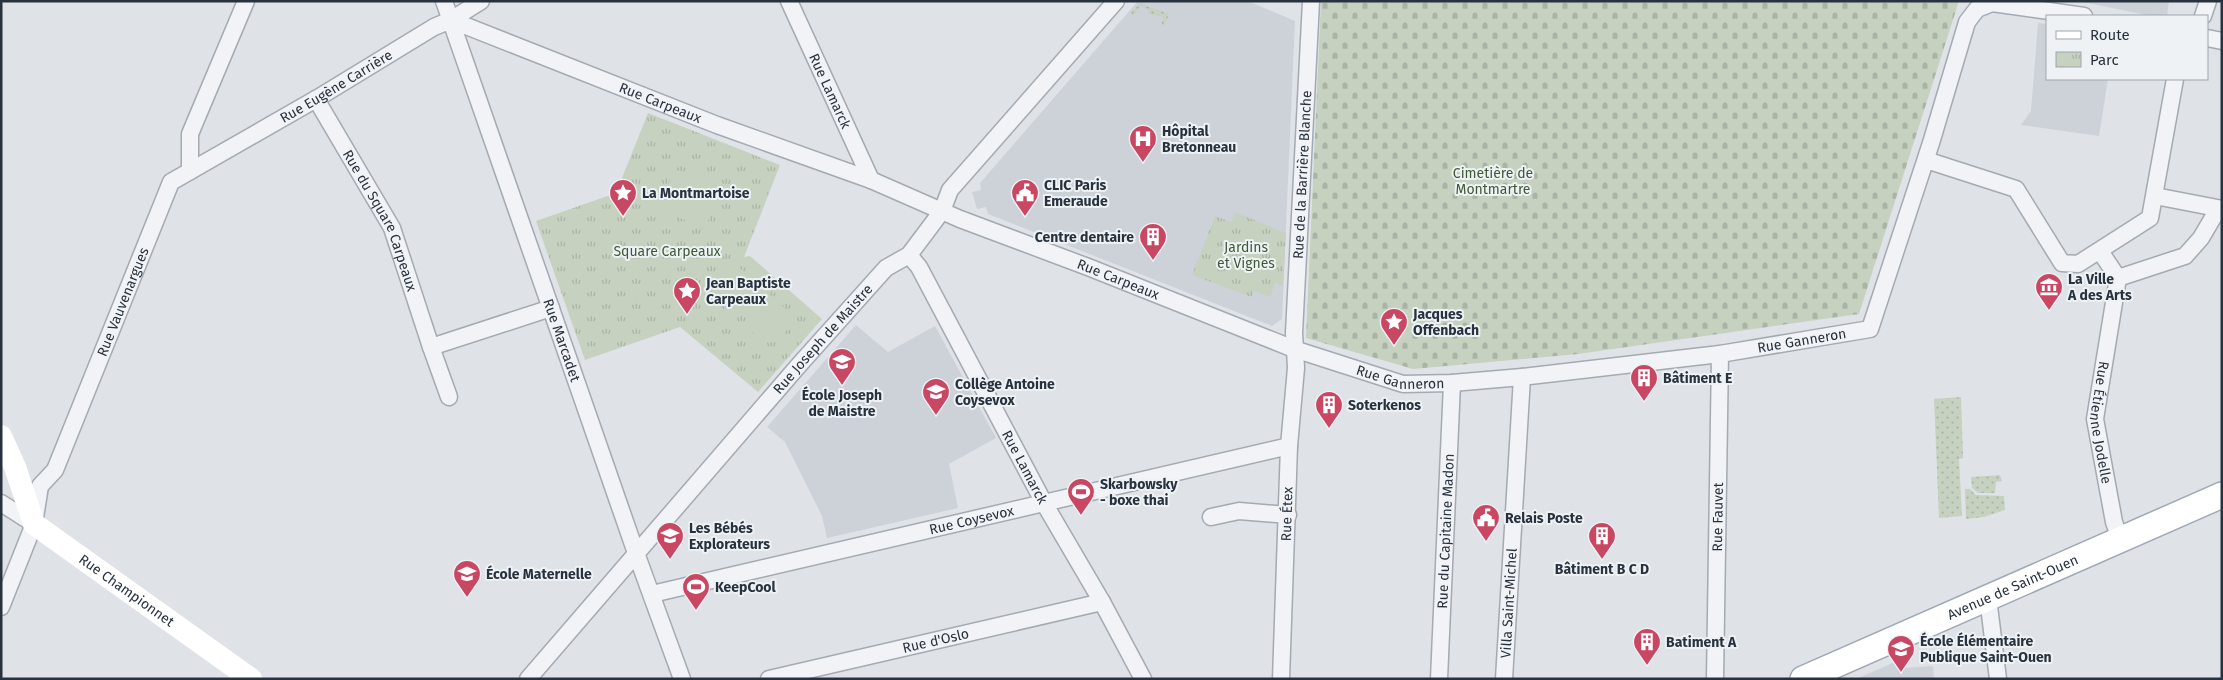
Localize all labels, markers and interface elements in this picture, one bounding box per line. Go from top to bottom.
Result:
legend [2046,15,2208,80]
text: Route [2090,26,2130,44]
street label: Rue Eugène Carrière [277,46,396,127]
street label: Rue Lamarck [805,51,855,132]
text: Parc [2090,51,2119,69]
street label: Rue Carpeaux [616,79,704,127]
street label: Rue de la Barrière Blanche [1290,90,1315,260]
place label: Hôpital Bretonneau [1162,123,1236,156]
hospital icon: Hôpital Bretonneau [1128,124,1158,163]
street label: Rue du Square Carpeaux [339,147,420,294]
park label: Cimetière de Montmartre [1453,165,1533,198]
place label: CLIC Paris Emeraude [1044,177,1108,210]
place icon: La Montmartoise [608,178,638,217]
public building icon: CLIC Paris Emeraude [1010,178,1040,217]
place label: La Montmartoise [642,185,750,202]
building icon: Centre dentaire [1138,222,1168,261]
place label: Centre dentaire [1035,229,1134,246]
park label: Jardins et Vignes [1217,239,1275,272]
park label: Square Carpeaux [613,243,721,260]
street label: Rue Vauvenargues [94,245,153,359]
street label: Rue Carpeaux [1075,256,1162,304]
place label: La Ville A des Arts [2067,271,2132,304]
museum icon: La Ville A des Arts [2034,272,2064,311]
place label: Jean Baptiste Carpeaux [705,275,791,308]
place icon: Jean Baptiste Carpeaux [672,276,702,315]
street label: Rue Joseph de Maistre [770,281,876,398]
street label: Rue Marcadet [539,296,584,385]
place label: Jacques Offenbach [1412,306,1479,339]
place icon: Jacques Offenbach [1379,307,1409,346]
street label: Rue Ganneron [1756,325,1848,357]
school or university icon: École Joseph de Maistre [827,347,857,386]
street label: Rue Étienne Jodelle [2086,360,2115,485]
street label: Rue Ganneron [1354,362,1445,393]
building icon: Bâtiment E [1629,363,1659,402]
place label: Bâtiment E [1663,370,1732,387]
place label: Collège Antoine Coysevox [955,376,1055,409]
school or university icon: Collège Antoine Coysevox [921,377,951,416]
place label: École Joseph de Maistre [802,386,882,420]
building icon: Soterkenos [1314,390,1344,429]
place label: Soterkenos [1348,397,1421,414]
street label: Rue Lamarck [998,428,1051,508]
street label: Rue du Capitaine Madon [1434,453,1458,609]
place label: Skarbowsky - boxe thai [1100,476,1178,509]
sports icon: Skarbowsky - boxe thai [1066,477,1096,516]
street label: Rue Fauvet [1709,481,1727,552]
street label: Rue Étex [1278,486,1297,542]
street label: Rue Coysevox [928,502,1016,538]
public building icon: Relais Poste [1471,503,1501,542]
place label: Relais Poste [1505,510,1583,527]
place label: Les Bébés Explorateurs [689,520,770,553]
school or university icon: Les Bébés Explorateurs [655,521,685,560]
building icon: Bâtiment B C D [1587,521,1617,560]
street label: Villa Saint-Michel [1497,548,1521,659]
street label: Rue Championnet [75,551,178,631]
street label: Avenue de Saint-Ouen [1945,551,2081,624]
school or university icon: École Maternelle [452,559,482,598]
place label: Bâtiment B C D [1555,561,1649,578]
place label: École Maternelle [486,565,592,583]
sports icon: KeepCool [681,572,711,611]
place label: KeepCool [715,579,777,596]
street label: Rue d'Oslo [901,625,971,657]
building icon: Batiment A [1632,627,1662,666]
place label: École Élémentaire Publique Saint-Ouen [1920,632,2052,666]
place label: Batiment A [1666,634,1737,651]
school or university icon: École Élémentaire Publique Saint-Ouen [1886,634,1916,673]

